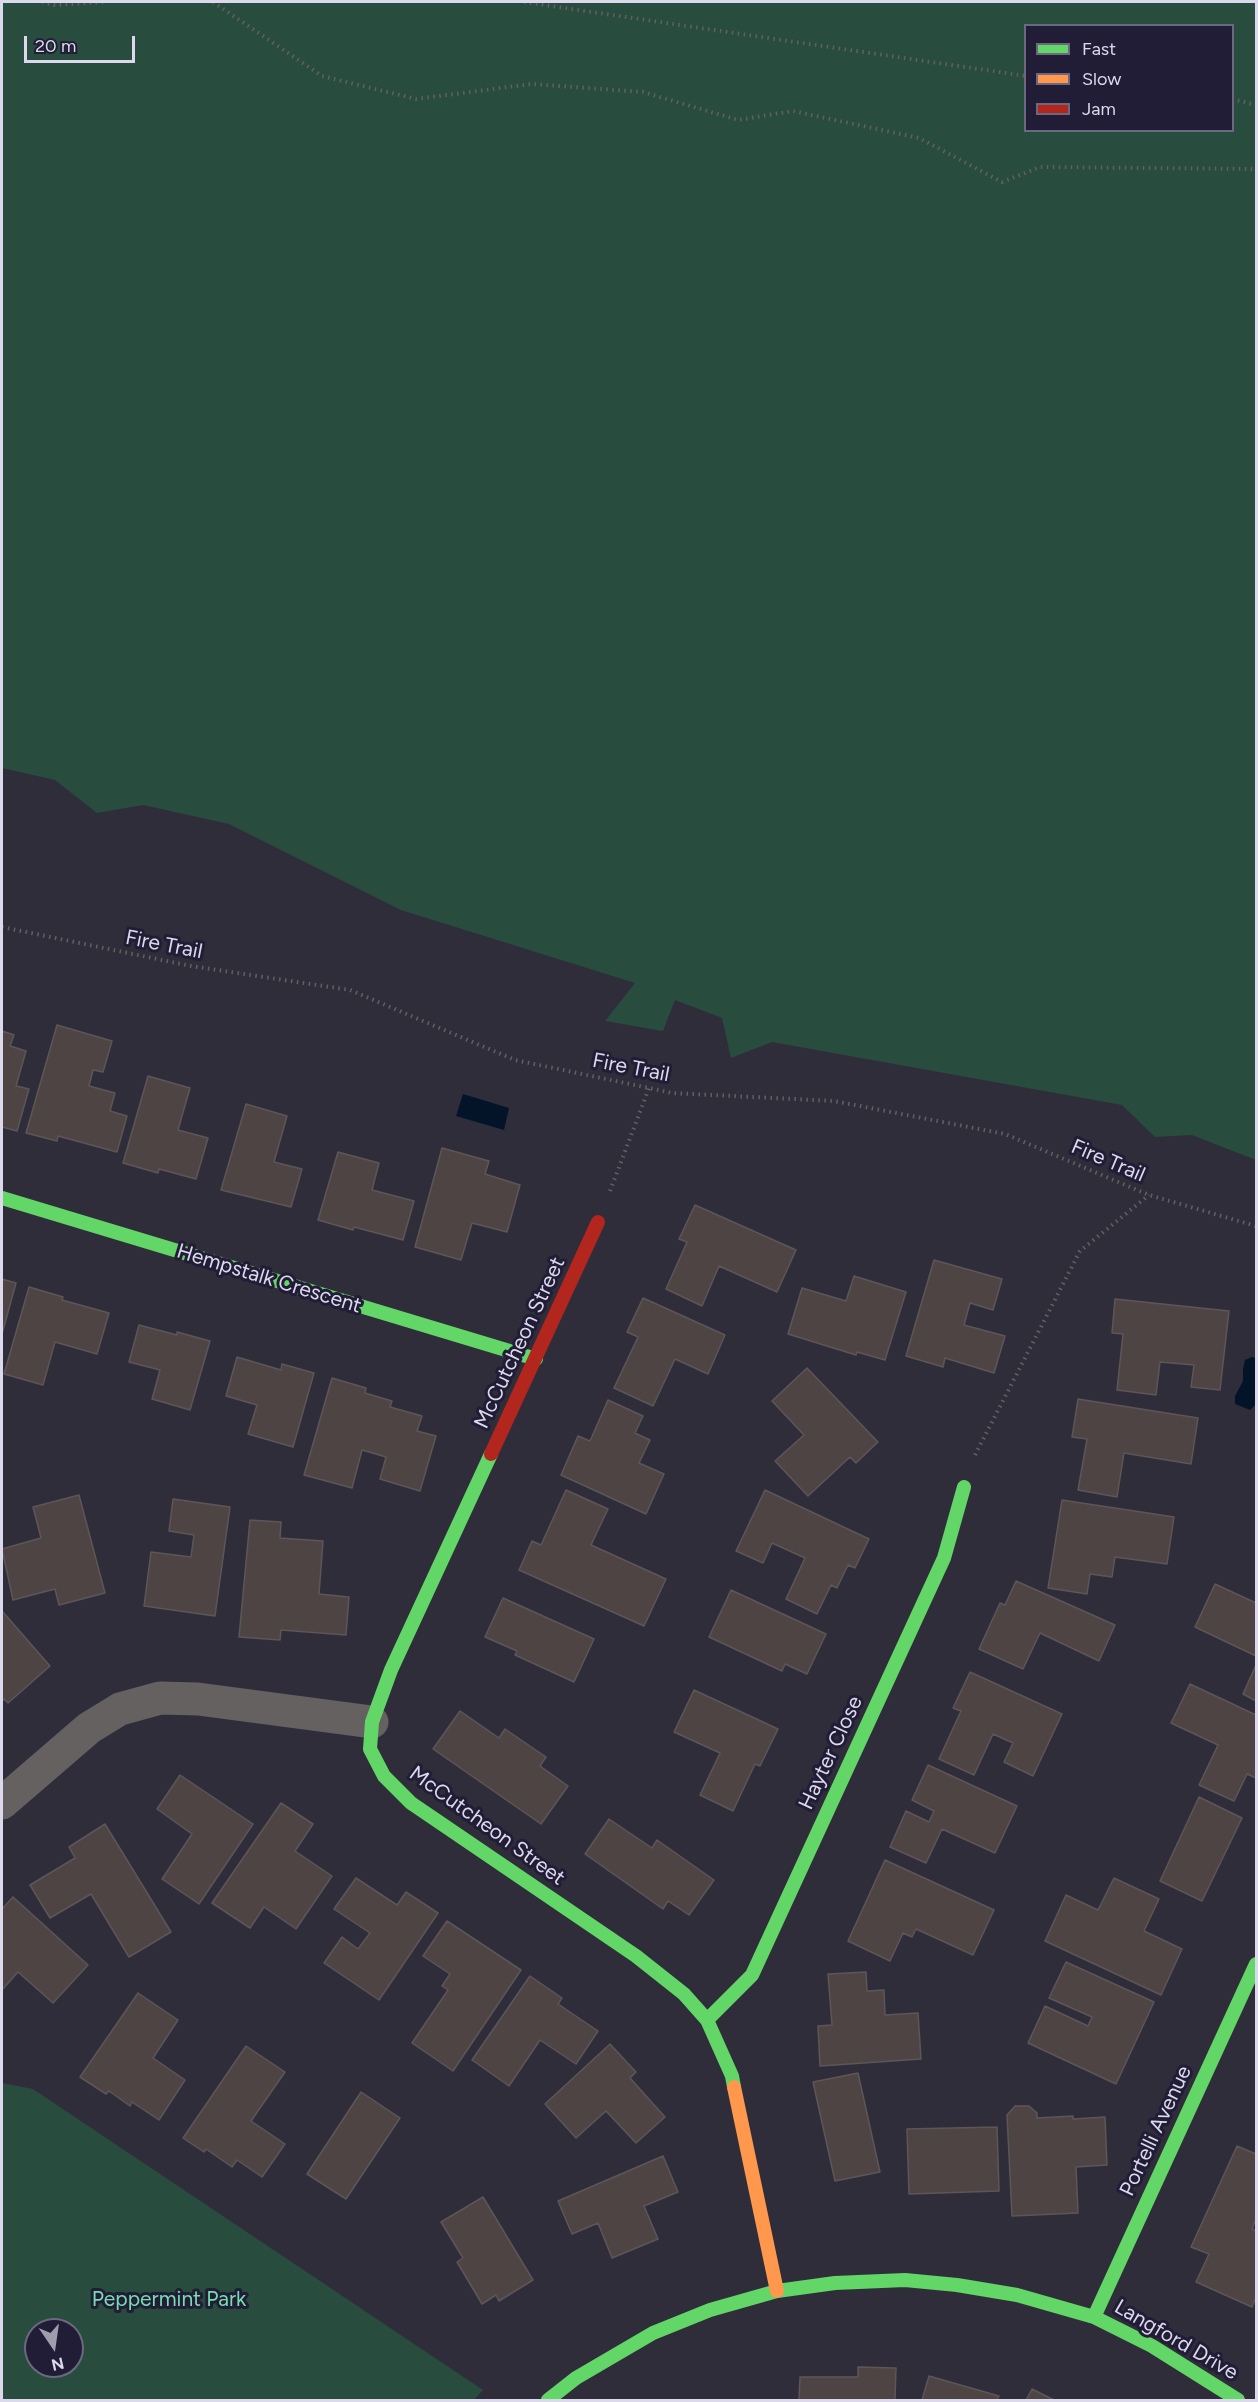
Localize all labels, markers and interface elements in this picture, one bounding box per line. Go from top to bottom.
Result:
scale bar [27,24,138,62]
legend [1024,24,1234,132]
text: 20 m [35,35,76,57]
text: Fast [1082,38,1116,60]
text: Slow [1082,68,1121,90]
text: Jam [1082,98,1116,120]
street label: Fire Trail [123,925,205,965]
street label: Fire Trail [590,1048,672,1088]
street label: Fire Trail [1067,1134,1149,1188]
street label: Hempstalk Crescent [174,1239,364,1319]
street label: McCutcheon Street [469,1253,571,1433]
street label: Hayter Close [794,1692,868,1814]
street label: McCutcheon Street [404,1761,570,1891]
street label: Portelli Avenue [1115,2062,1197,2200]
park label: Peppermint Park [92,2287,246,2313]
street label: Langford Drive [1110,2294,1242,2386]
north arrow [24,2318,84,2378]
text: N [50,2353,66,2375]

